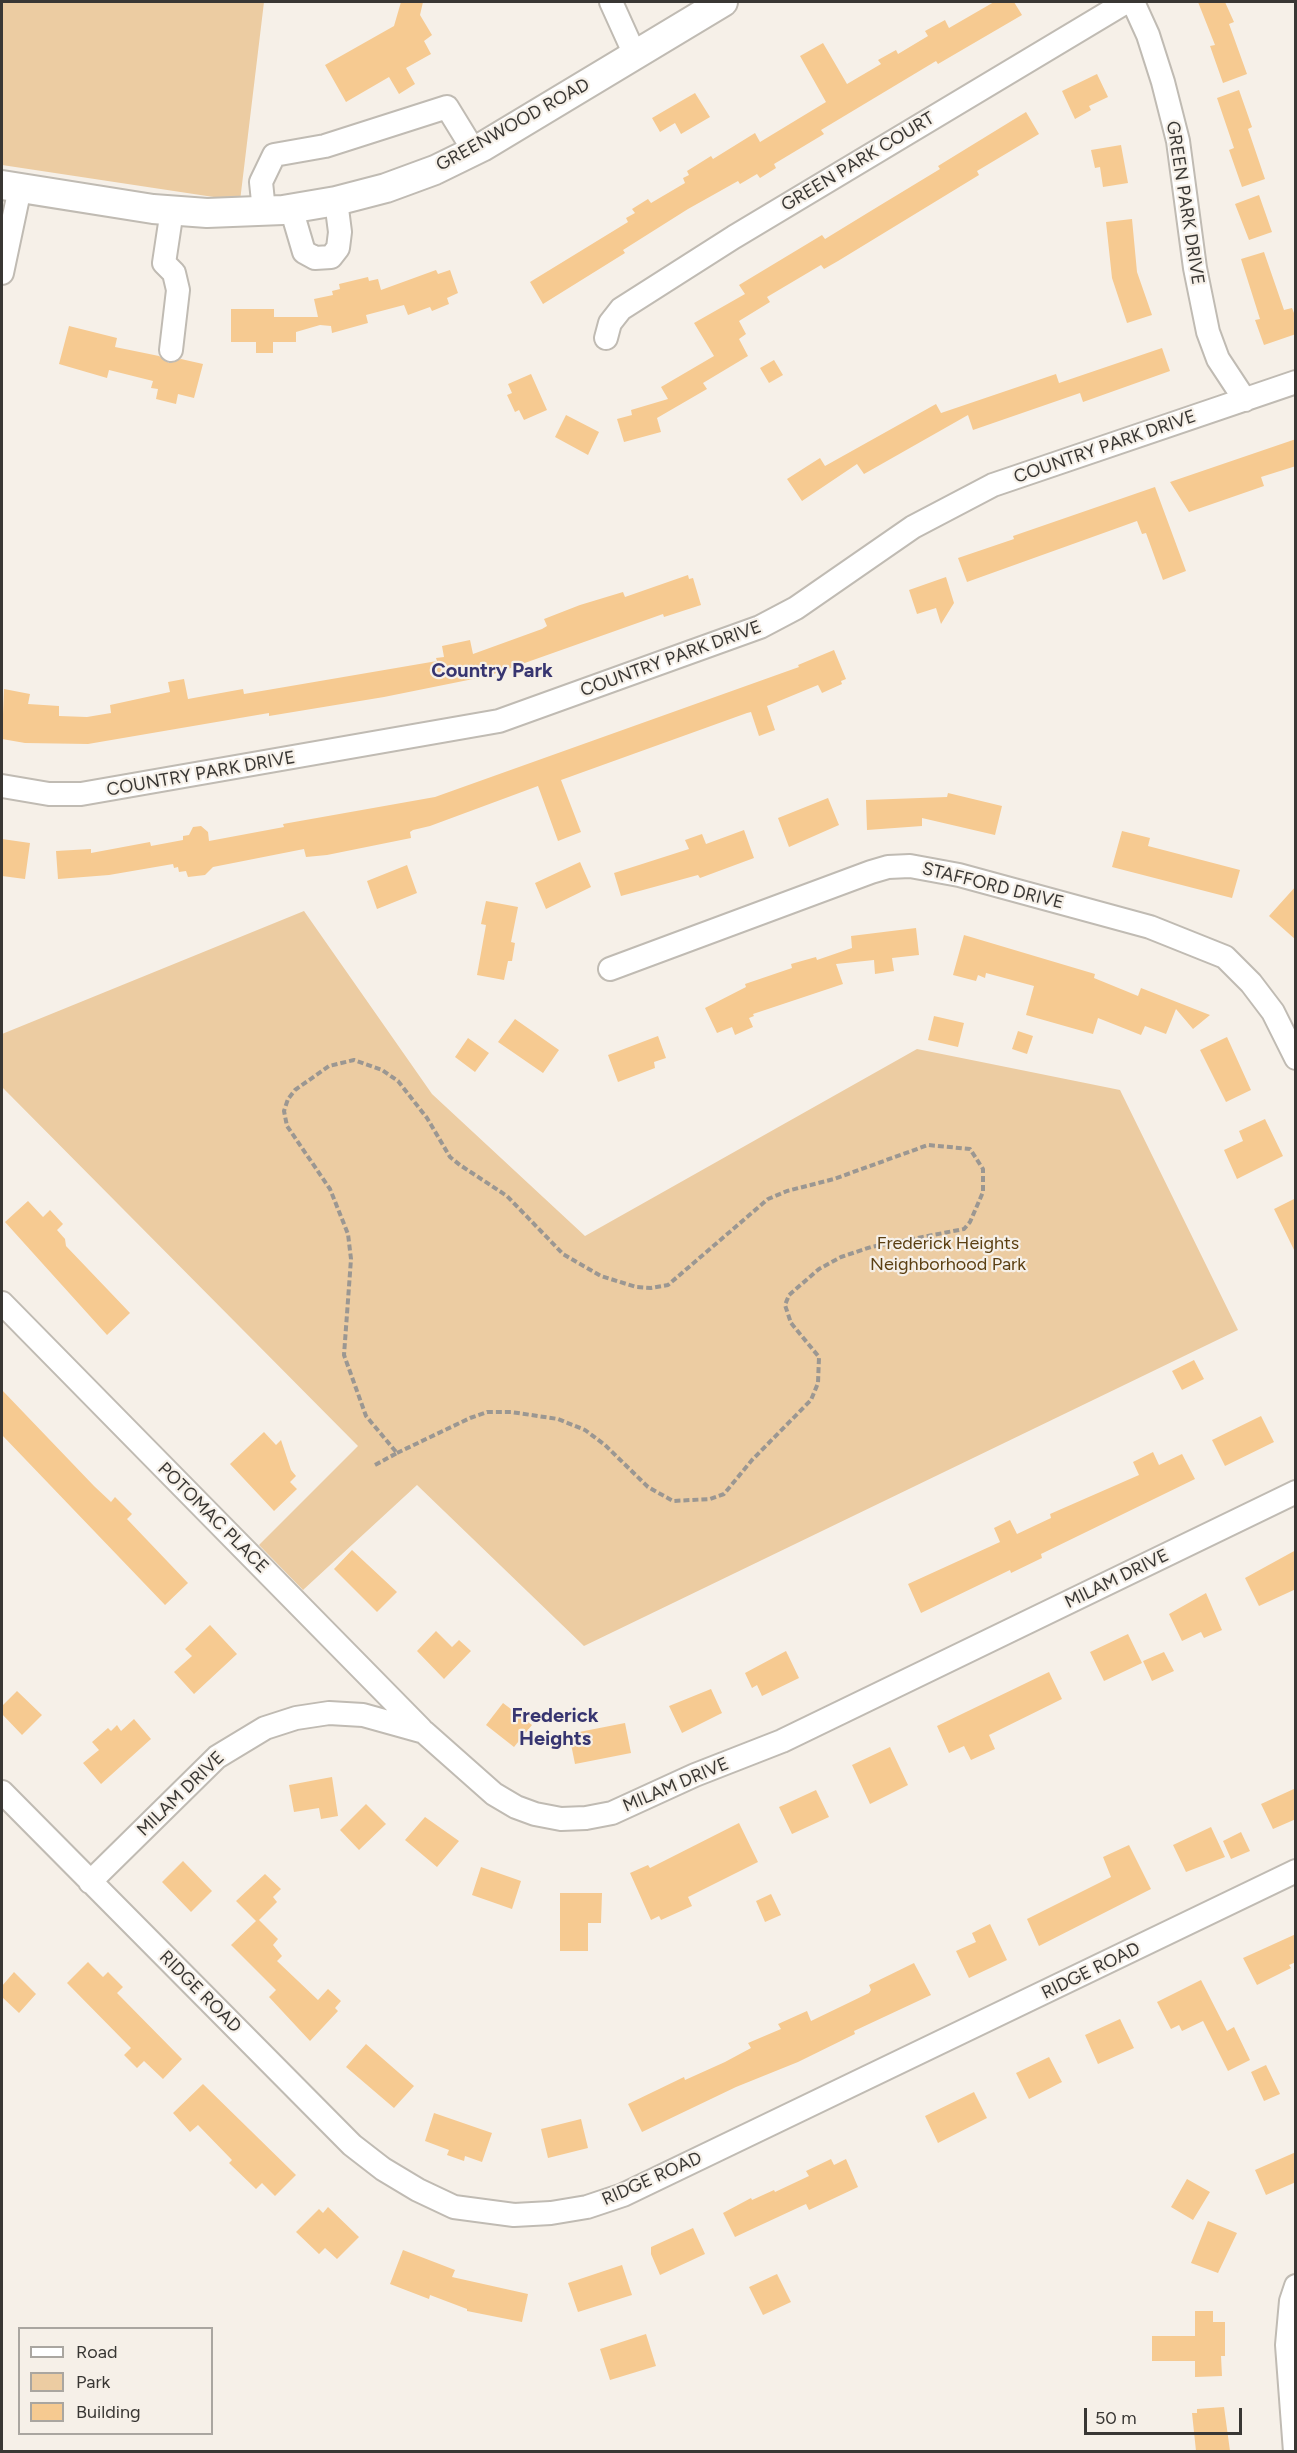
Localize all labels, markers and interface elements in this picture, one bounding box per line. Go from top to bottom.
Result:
street label: GREENWOOD ROAD [433,74,593,176]
street label: GREEN PARK COURT [778,108,938,216]
street label: GREEN PARK DRIVE [1161,120,1209,286]
street label: COUNTRY PARK DRIVE [1011,406,1199,488]
street label: COUNTRY PARK DRIVE [578,616,764,702]
district label: Country Park [431,659,553,683]
street label: COUNTRY PARK DRIVE [105,747,297,801]
street label: STAFFORD DRIVE [920,858,1066,914]
park label: Frederick Heights Neighborhood Park [870,1233,1026,1276]
street label: POTOMAC PLACE [153,1458,273,1578]
street label: MILAM DRIVE [1061,1545,1173,1613]
district label: Frederick Heights [511,1704,599,1751]
street label: MILAM DRIVE [133,1747,229,1841]
street label: MILAM DRIVE [620,1753,732,1817]
street label: RIDGE ROAD [1038,1938,1144,2004]
street label: RIDGE ROAD [154,1946,246,2038]
street label: RIDGE ROAD [599,2147,705,2211]
legend [18,2327,213,2435]
text: Road [76,2341,117,2363]
text: Park [76,2371,110,2393]
scale bar [1087,2396,1244,2434]
text: Building [76,2401,141,2423]
text: 50 m [1095,2407,1137,2429]

